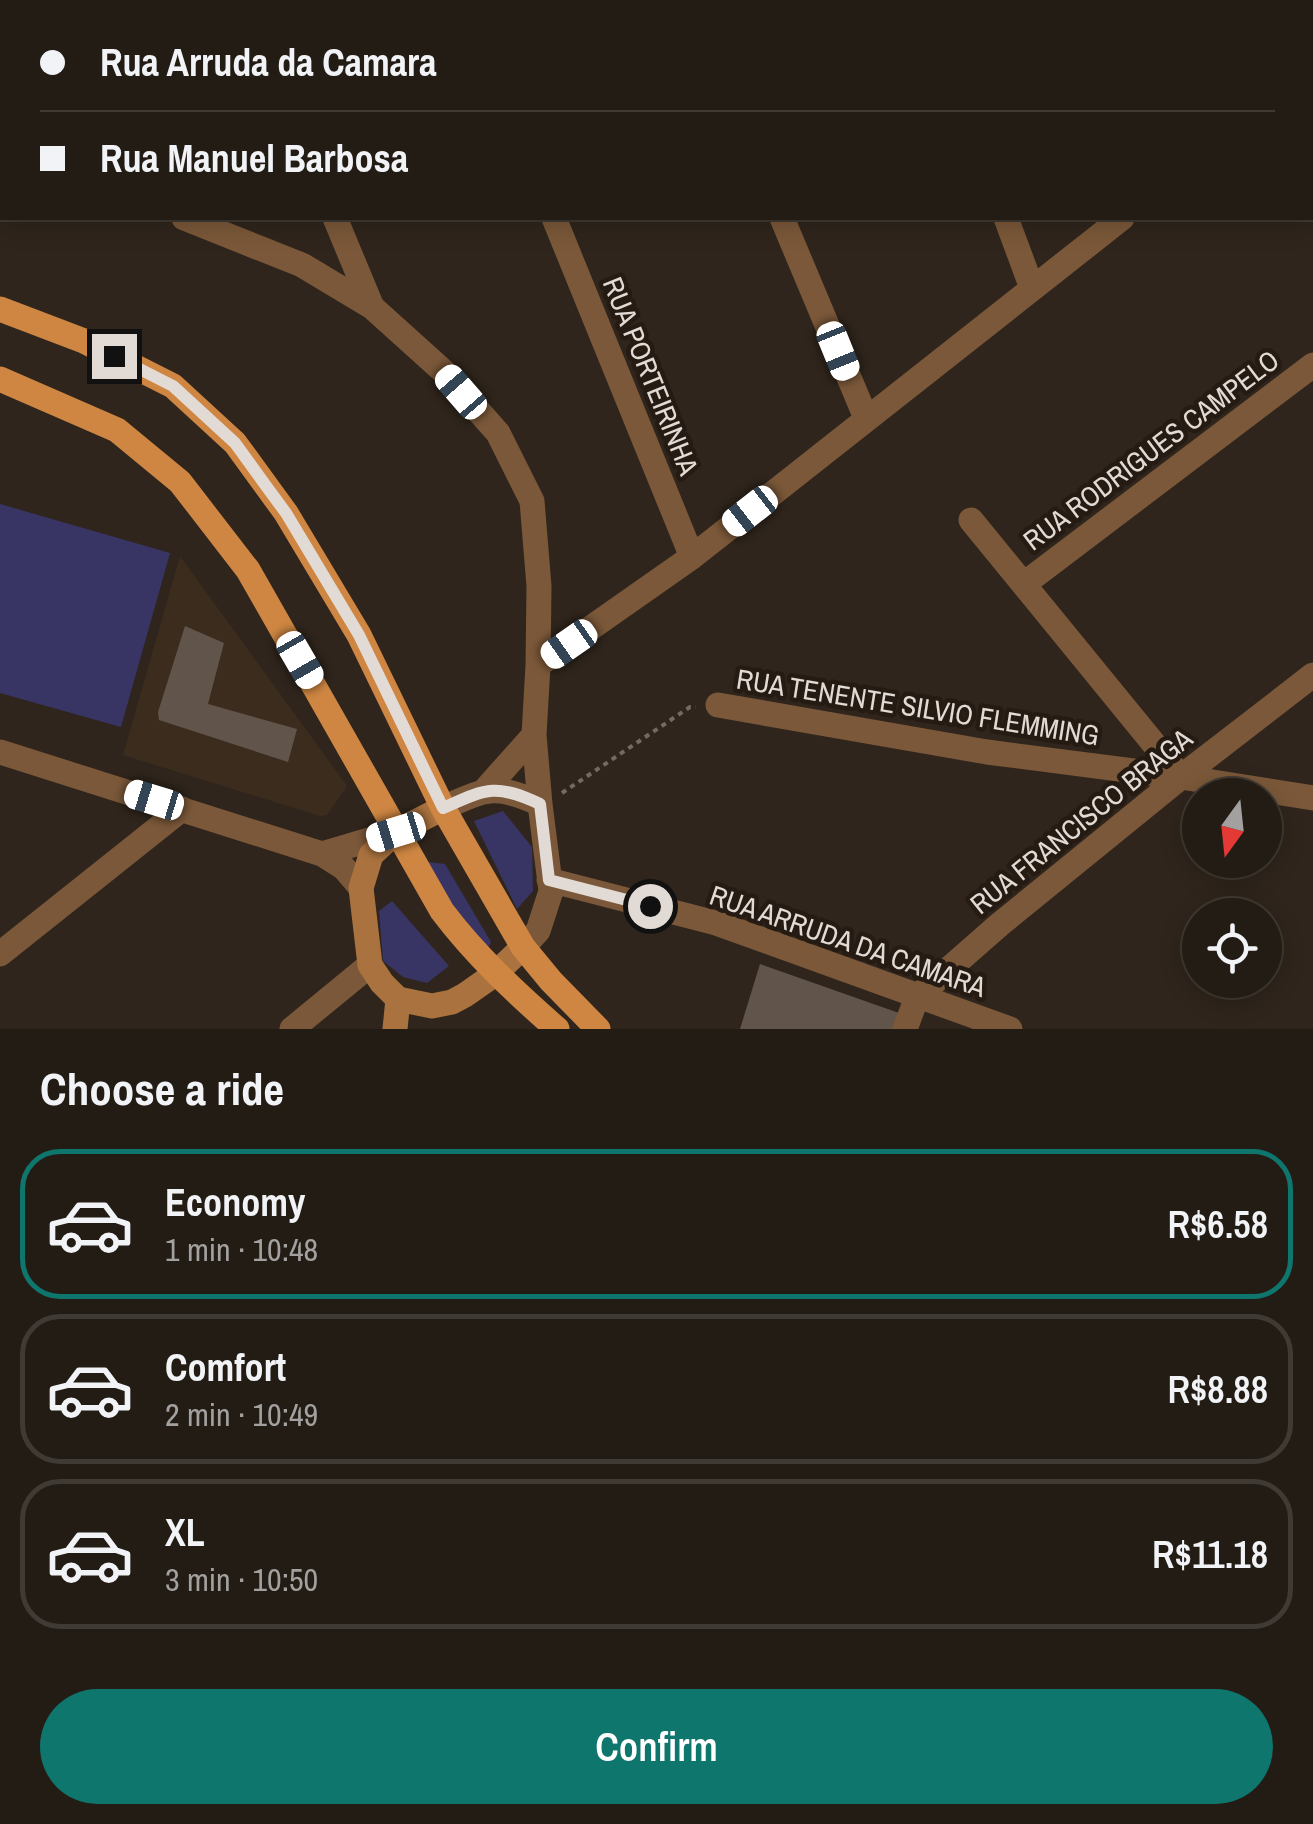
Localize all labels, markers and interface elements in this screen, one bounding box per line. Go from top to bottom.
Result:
text: Rua Arruda da Camara [100,37,437,88]
text: Rua Manuel Barbosa [100,133,408,184]
street label: RUA PORTEIRINHA [594,271,708,481]
car [813,318,863,384]
route end [92,334,137,379]
street label: RUA RODRIGUES CAMPELO [1015,341,1287,559]
car [430,360,492,424]
car [717,481,783,541]
car [536,615,602,673]
car [272,627,328,693]
street label: RUA TENENTE SILVIO FLEMMING [734,660,1102,754]
street label: RUA FRANCISCO BRAGA [962,719,1201,922]
car [121,777,187,823]
north arrow [1182,778,1282,878]
map controls [1182,778,1282,998]
car [363,809,429,855]
street label: RUA ARRUDA DA CAMARA [705,876,992,1006]
route start [628,884,673,929]
button: locate [1182,898,1282,998]
text: Choose a ride [40,1058,284,1119]
text: Economy [165,1177,305,1228]
icon: car [45,1179,135,1269]
text: R$6.58 [1168,1199,1268,1250]
text: 1 min · 10:48 [165,1228,318,1271]
text: Comfort [165,1342,286,1393]
icon: car [45,1344,135,1434]
text: R$8.88 [1168,1364,1268,1415]
text: 2 min · 10:49 [165,1393,318,1436]
text: XL [165,1507,205,1558]
icon: car [45,1509,135,1599]
text: R$11.18 [1152,1529,1268,1580]
text: 3 min · 10:50 [165,1558,318,1601]
button: Confirm [40,1689,1273,1804]

